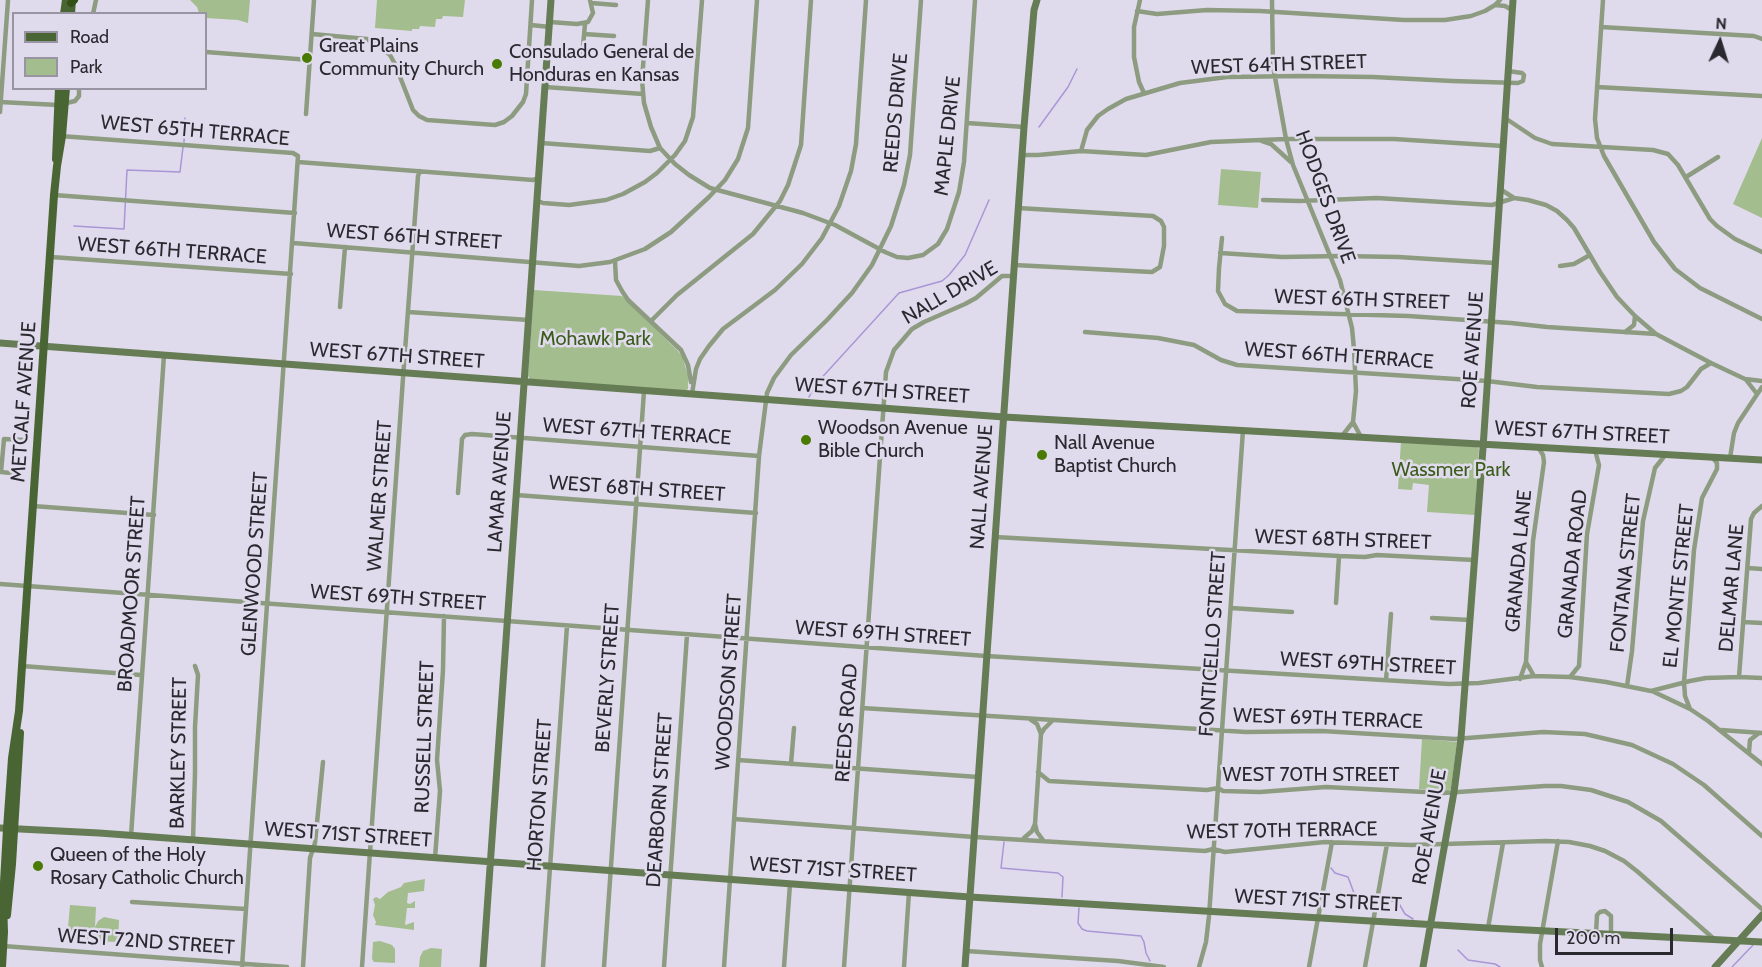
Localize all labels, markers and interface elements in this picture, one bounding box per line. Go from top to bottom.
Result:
legend [12,12,207,90]
north arrow [1690,12,1750,72]
text: N [1715,14,1728,33]
text: Road [70,26,109,48]
place label: Great Plains Community Church [319,34,484,81]
place label: Consulado General de Honduras en Kansas [509,40,694,87]
street label: WEST 64TH STREET [1191,50,1367,80]
marker: Great Plains Community Church [300,51,314,65]
street label: REEDS DRIVE [879,52,913,174]
text: Park [70,56,102,78]
marker: Consulado General de Honduras en Kansas [490,57,504,71]
street label: MAPLE DRIVE [930,75,966,197]
street label: WEST 65TH TERRACE [99,111,291,151]
street label: HODGES DRIVE [1290,127,1360,267]
street label: WEST 66TH STREET [326,219,502,255]
street label: WEST 66TH TERRACE [77,232,267,270]
street label: NALL DRIVE [898,256,1002,330]
street label: WEST 66TH STREET [1274,285,1450,315]
street label: ROE AVENUE [1457,291,1489,409]
street label: METCALF AVENUE [6,321,42,483]
park label: Mohawk Park [539,327,651,351]
street label: WEST 66TH TERRACE [1244,337,1434,375]
street label: WEST 67TH STREET [309,338,485,374]
street label: WEST 67TH STREET [794,373,970,409]
street label: LAMAR AVENUE [483,410,517,554]
street label: WEST 67TH TERRACE [542,413,732,451]
place label: Woodson Avenue Bible Church [818,416,968,463]
street label: WEST 67TH STREET [1494,416,1670,450]
street label: WALMER STREET [363,420,397,572]
street label: NALL AVENUE [966,424,998,550]
place label: Nall Avenue Baptist Church [1054,431,1177,478]
marker: Woodson Avenue Bible Church [799,433,813,447]
marker: Nall Avenue Baptist Church [1035,448,1049,462]
park label: Wassmer Park [1392,458,1510,482]
street label: GLENWOOD STREET [237,471,273,657]
street label: WEST 68TH STREET [548,471,726,507]
street label: GRANADA ROAD [1553,488,1593,640]
street label: GRANADA LANE [1501,489,1537,633]
street label: FONTANA STREET [1606,492,1646,654]
street label: BROADMOOR STREET [113,495,151,693]
street label: EL MONTE STREET [1658,503,1700,669]
street label: DELMAR LANE [1714,523,1750,653]
street label: WEST 68TH STREET [1254,525,1432,555]
street label: FONTICELLO STREET [1195,551,1231,737]
street label: WEST 69TH STREET [309,580,487,616]
street label: WOODSON STREET [711,593,747,771]
street label: BEVERLY STREET [591,603,625,753]
street label: WEST 69TH STREET [794,616,972,652]
street label: WEST 69TH STREET [1279,647,1457,681]
street label: RUSSELL STREET [410,660,440,814]
street label: REEDS ROAD [831,663,863,783]
street label: BARKLEY STREET [166,677,192,829]
street label: WEST 69TH TERRACE [1233,704,1423,734]
street label: DEARBORN STREET [642,712,678,888]
street label: HORTON STREET [523,718,557,872]
street label: WEST 70TH STREET [1223,763,1399,787]
street label: ROE AVENUE [1408,767,1452,887]
street label: WEST 71ST STREET [264,817,432,853]
street label: WEST 70TH TERRACE [1186,817,1378,845]
place label: Queen of the Holy Rosary Catholic Church [50,843,244,890]
street label: WEST 71ST STREET [749,852,917,888]
marker: Queen of the Holy Rosary Catholic Church [31,859,45,873]
street label: WEST 71ST STREET [1234,885,1402,917]
scale bar [1558,916,1676,954]
street label: WEST 72ND STREET [57,924,235,960]
text: 200 m [1566,927,1620,949]

